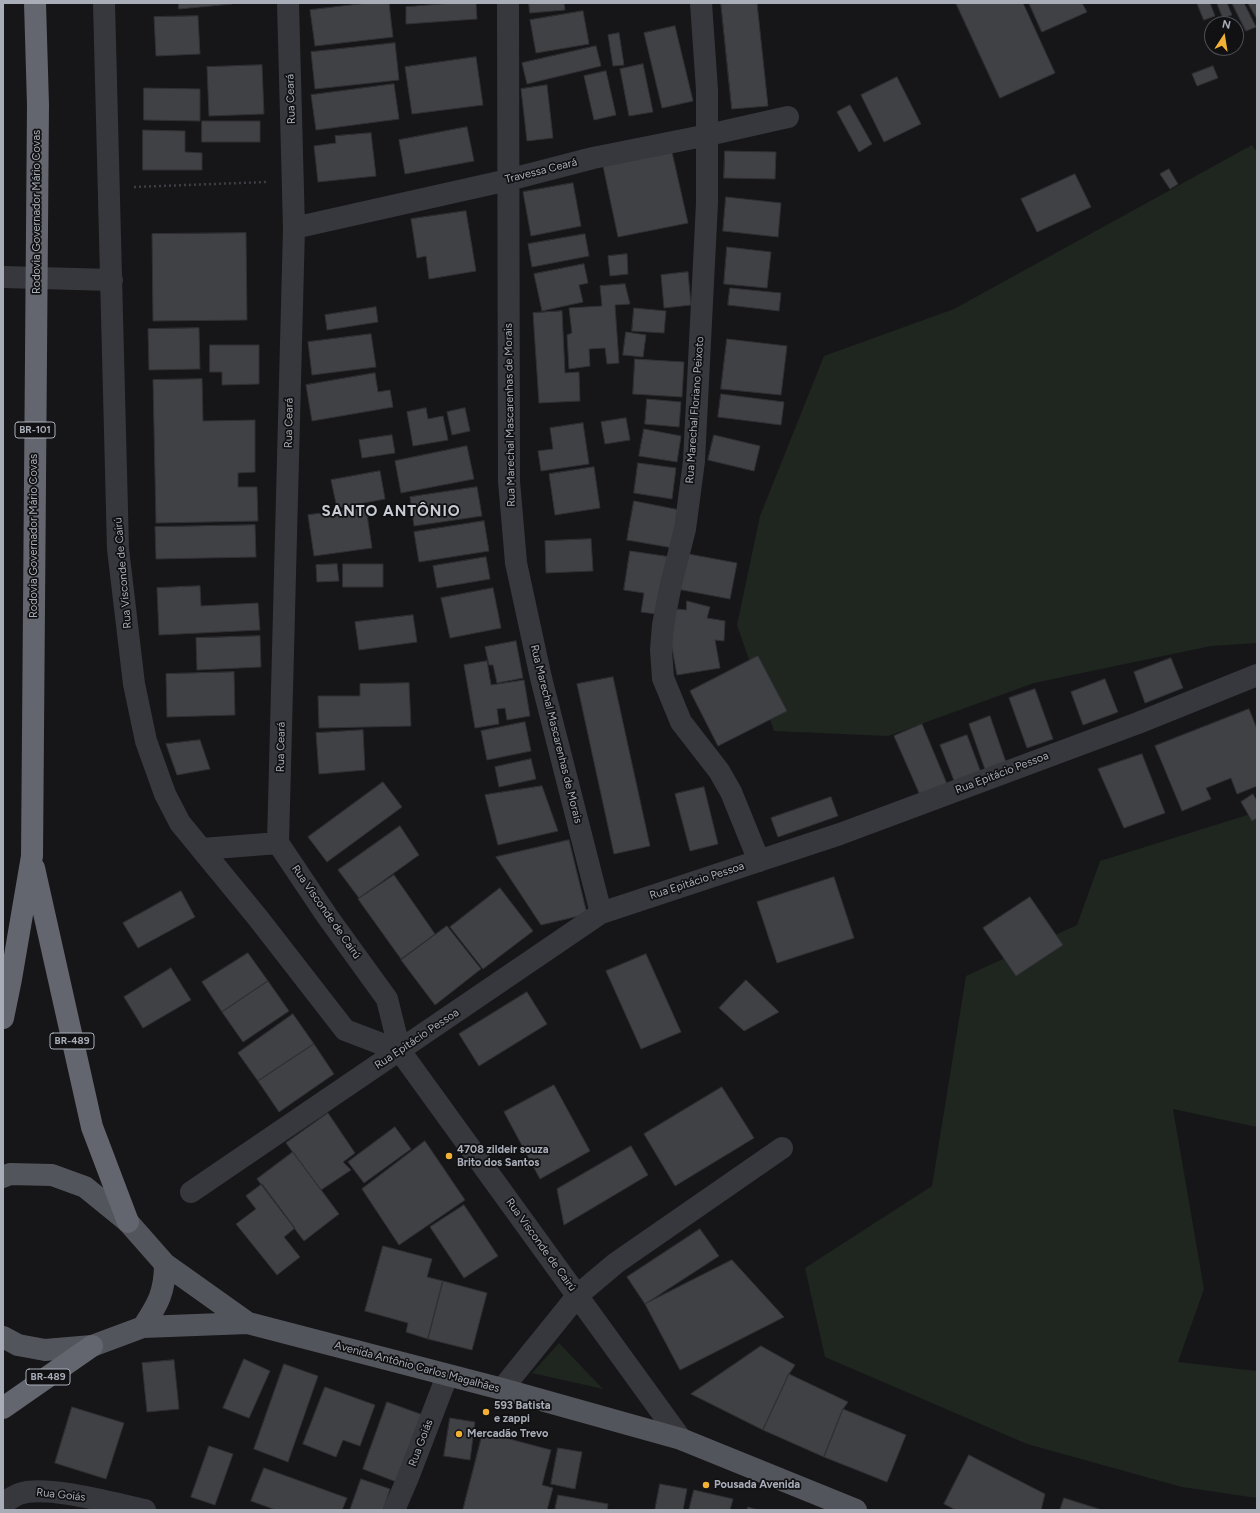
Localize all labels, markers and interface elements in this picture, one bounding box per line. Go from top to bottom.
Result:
north arrow [1204,16,1244,56]
text: N [1221,18,1232,32]
street label: Rua Ceará [284,74,298,124]
street label: Rodovia Governador Mário Covas [30,130,44,294]
street label: Travessa Ceará [504,156,578,186]
street label: Rua Marechal Mascarenhas de Morais [502,323,518,507]
street label: Rua Marechal Floriano Peixoto [683,336,707,484]
street label: Rua Ceará [282,398,296,448]
road number: BR-101 [15,422,55,438]
street label: Rodovia Governador Mário Covas [27,454,41,618]
district label: SANTO ANTÔNIO [321,503,461,521]
street label: Rua Visconde de Cairú [112,517,134,629]
street label: Rua Marechal Mascarenhas de Morais [527,643,585,825]
street label: Rua Ceará [274,722,288,772]
street label: Rua Epitácio Pessoa [954,749,1050,797]
street label: Rua Epitácio Pessoa [648,859,746,903]
street label: Rua Visconde de Cairú [289,863,363,961]
street label: Rua Epitácio Pessoa [372,1006,462,1072]
road number: BR-489 [50,1033,94,1049]
place label: 4708 zildeir souza Brito dos Santos [457,1143,549,1169]
marker: 4708 zildeir souza Brito dos Santos [444,1151,454,1161]
street label: Rua Visconde de Cairú [503,1196,579,1294]
street label: Avenida Antônio Carlos Magalhães [333,1339,501,1395]
road number: BR-489 [26,1369,70,1385]
place label: 593 Batista e zappi [494,1399,551,1425]
marker: 593 Batista e zappi [481,1407,491,1417]
street label: Rua Goiás [406,1418,436,1468]
place label: Mercadão Trevo [467,1427,548,1441]
marker: Mercadão Trevo [454,1429,464,1439]
place label: Pousada Avenida [714,1478,800,1492]
marker: Pousada Avenida [701,1480,711,1490]
street label: Rua Goiás [36,1486,86,1504]

